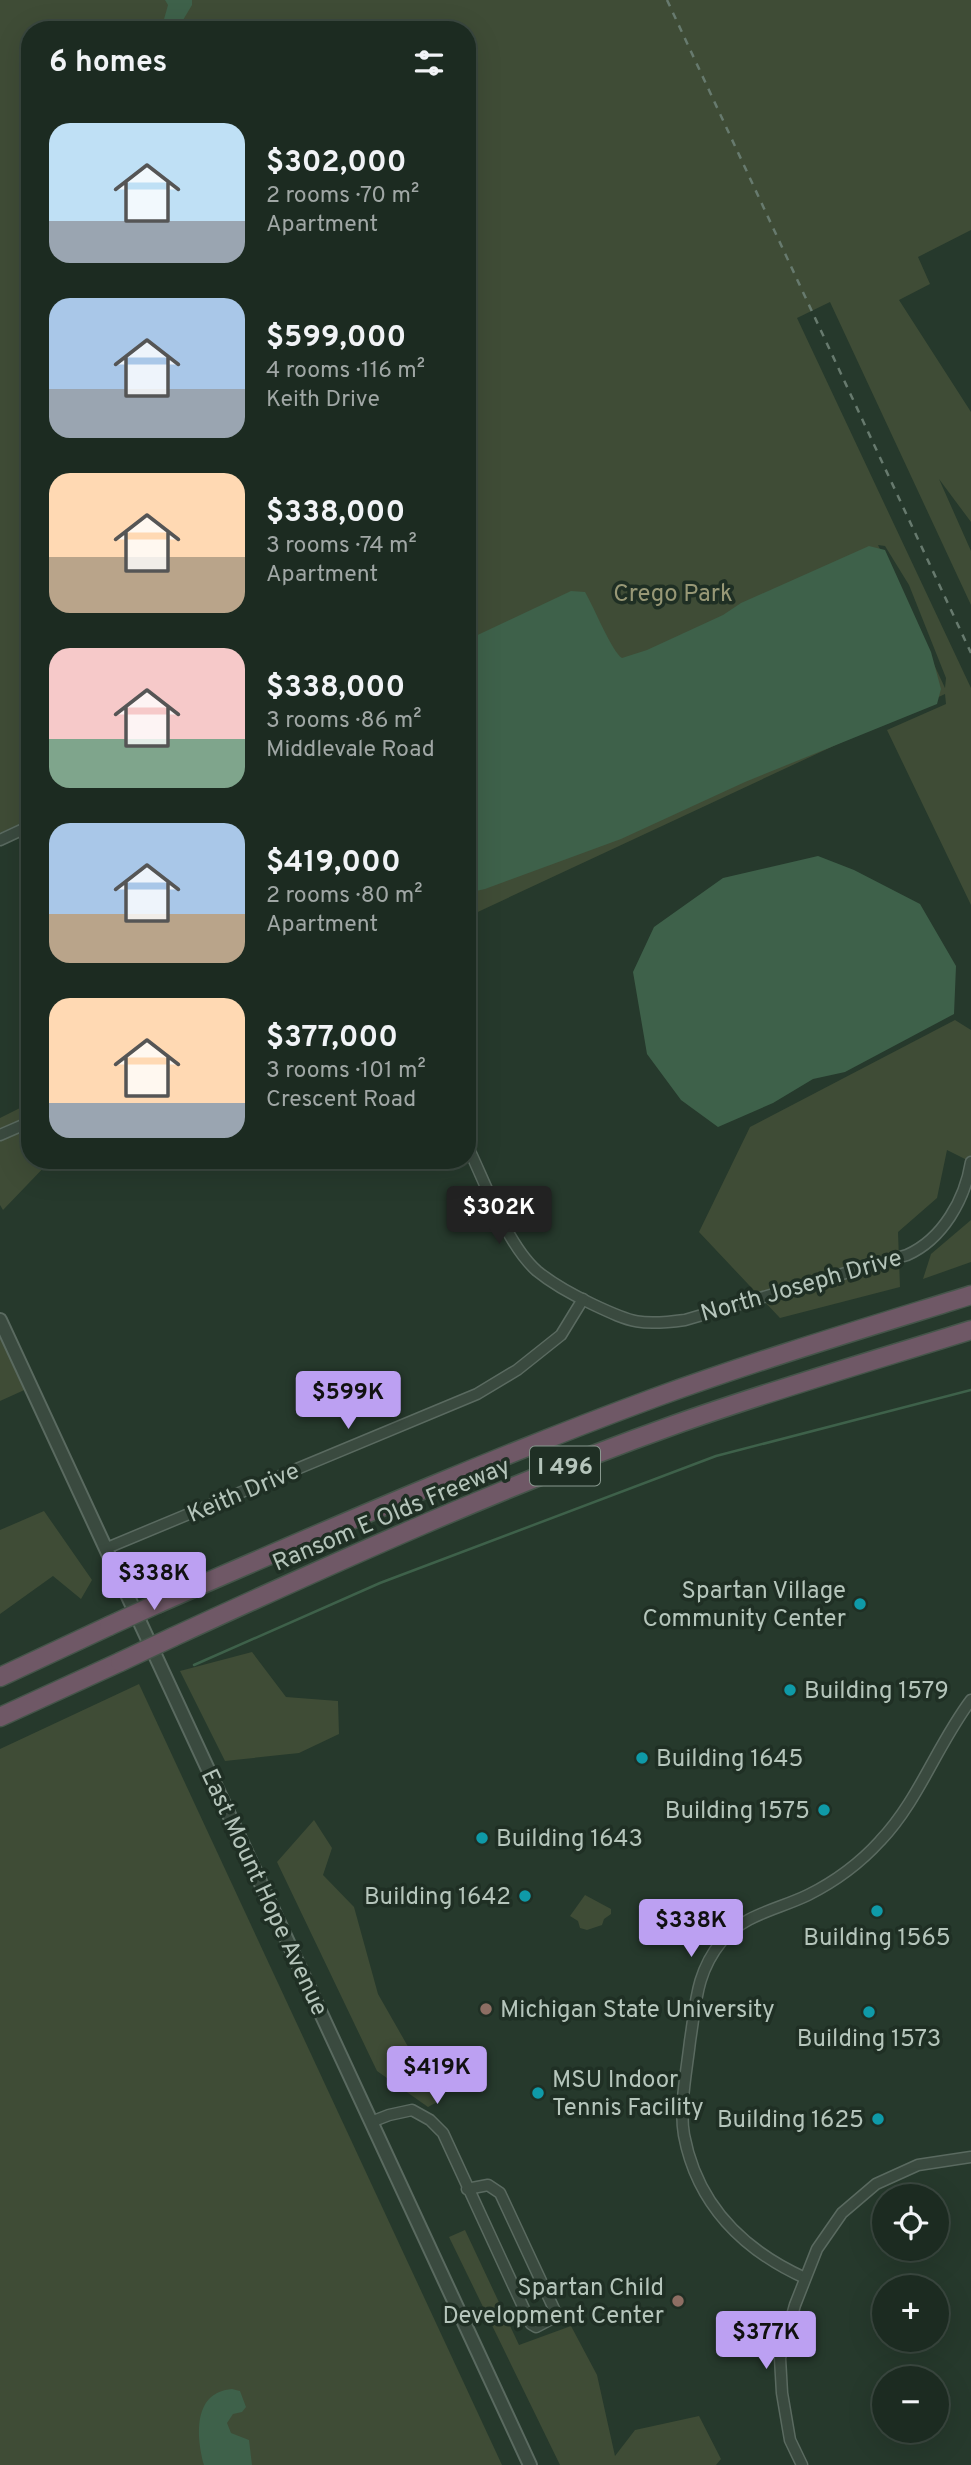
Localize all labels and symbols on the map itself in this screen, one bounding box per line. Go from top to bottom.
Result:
park label: Crego Park [613,580,733,610]
pin: $302K [450,1186,548,1246]
street label: North Joseph Drive [698,1244,906,1330]
pin: $599K [299,1372,397,1431]
road number: I 496 [530,1446,600,1485]
street label: Ransom E Olds Freeway [268,1452,515,1580]
street label: Keith Drive [183,1457,304,1531]
pin: $338K [105,1552,203,1612]
place label: Spartan Village Community Center [643,1577,846,1635]
marker: Spartan Village Community Center [852,1596,868,1612]
place label: Building 1579 [804,1677,949,1707]
marker: Building 1579 [782,1682,798,1698]
place label: Building 1645 [656,1745,803,1775]
marker: Building 1645 [634,1750,650,1766]
street label: East Mount Hope Avenue [193,1765,334,2021]
place label: Building 1575 [665,1797,810,1827]
marker: Building 1575 [816,1802,832,1818]
place label: Building 1643 [496,1825,643,1855]
marker: Building 1643 [474,1830,490,1846]
place label: Building 1642 [364,1883,511,1913]
marker: Building 1642 [517,1888,533,1904]
pin: $338K [642,1899,740,1959]
marker: Building 1565 [869,1903,885,1919]
place label: Building 1565 [803,1924,951,1954]
place label: Michigan State University [500,1996,775,2026]
marker: Michigan State University [478,2001,494,2017]
marker: Building 1573 [861,2004,877,2020]
place label: Building 1573 [797,2025,941,2055]
pin: $419K [388,2046,486,2106]
place label: MSU Indoor Tennis Facility [552,2066,704,2124]
marker: MSU Indoor Tennis Facility [530,2085,546,2101]
place label: Building 1625 [717,2106,864,2136]
marker: Building 1625 [870,2111,886,2127]
place label: Spartan Child Development Center [442,2274,664,2332]
marker: Spartan Child Development Center [670,2293,686,2309]
pin: $377K [717,2312,815,2371]

